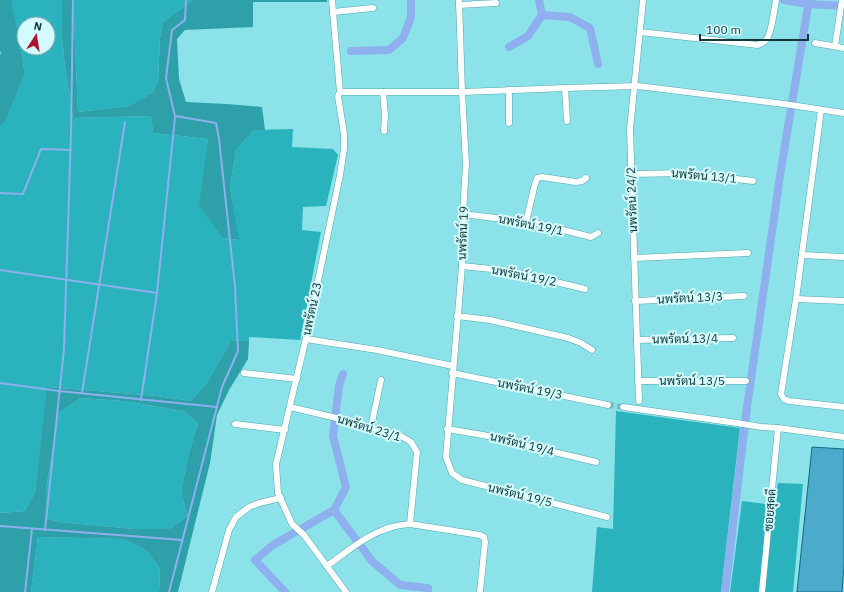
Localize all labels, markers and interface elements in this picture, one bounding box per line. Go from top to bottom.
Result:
north arrow [16,16,56,56]
scale bar [700,16,808,42]
text: N [33,19,43,34]
text: 100 m [706,22,741,37]
street label: นพรัตน์ 13/1 [670,165,738,186]
street label: นพรัตน์ 24/2 [623,167,640,233]
street label: นพรัตน์ 19 [454,206,471,260]
street label: นพรัตน์ 19/1 [497,211,565,238]
street label: นพรัตน์ 19/2 [490,262,558,289]
street label: นพรัตน์ 23 [299,281,324,337]
street label: นพรัตน์ 13/3 [657,288,723,307]
street label: นพรัตน์ 13/4 [652,330,718,347]
street label: นพรัตน์ 13/5 [659,373,725,388]
street label: นพรัตน์ 19/3 [496,375,564,402]
street label: นพรัตน์ 23/1 [335,411,403,444]
street label: นพรัตน์ 19/4 [488,428,556,459]
street label: นพรัตน์ 19/5 [486,479,554,510]
street label: ซอยสุดดี [760,488,781,532]

